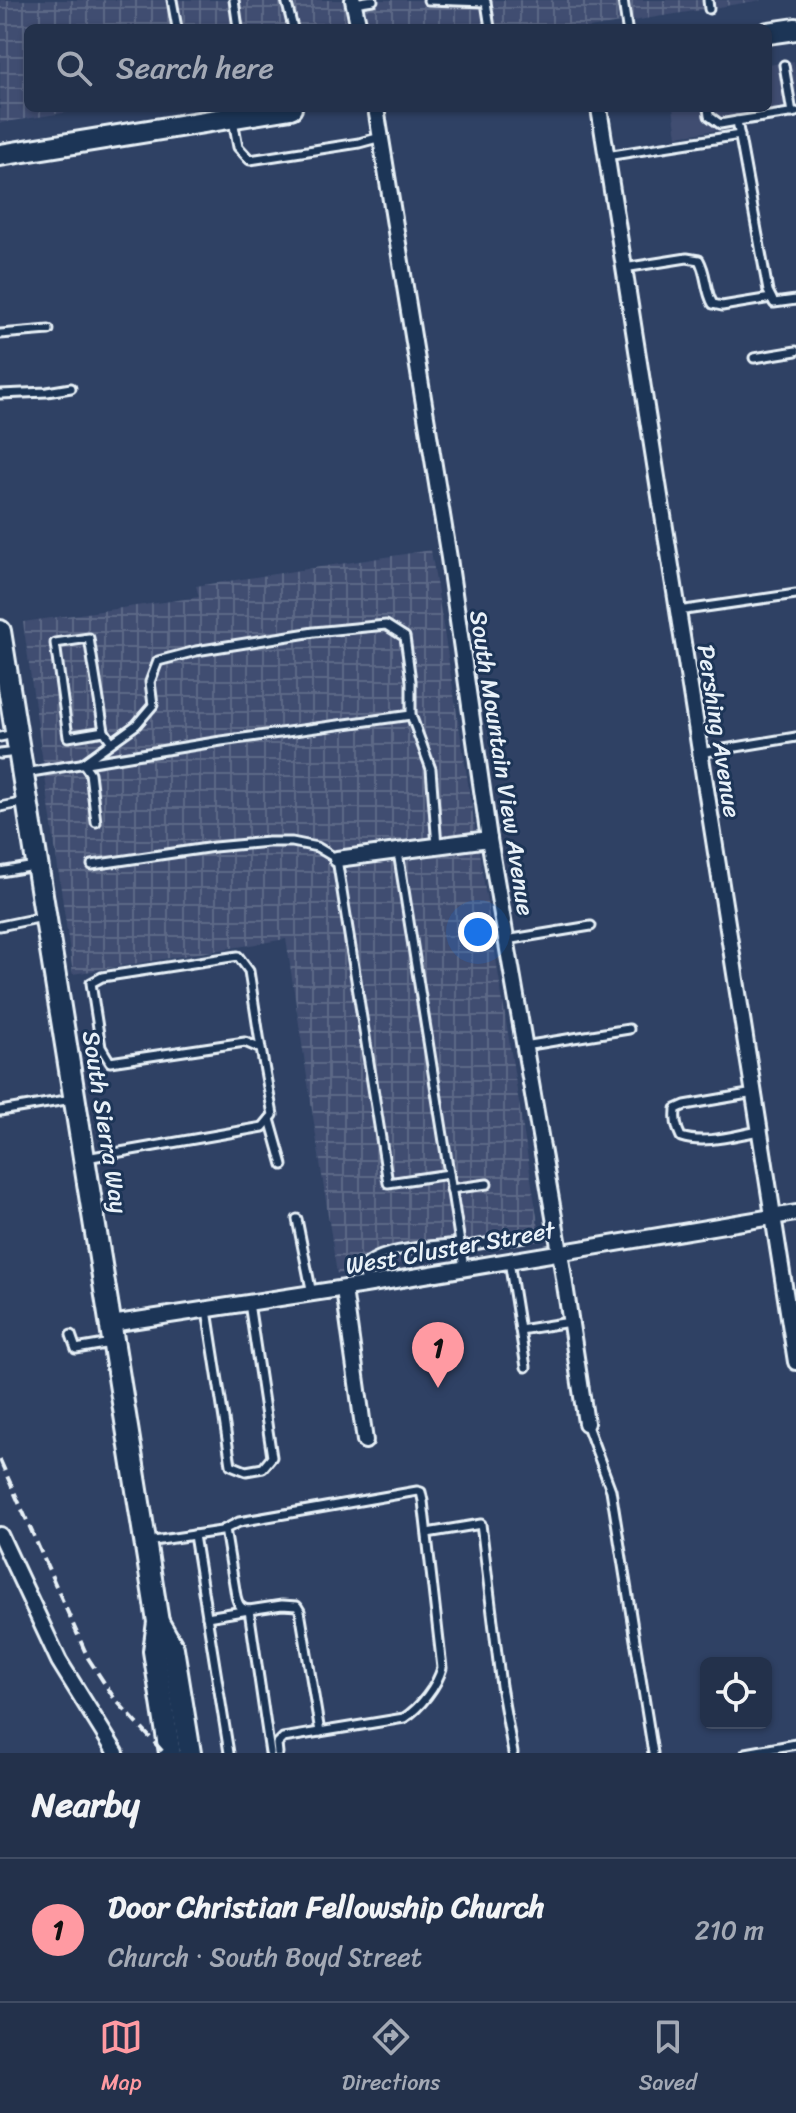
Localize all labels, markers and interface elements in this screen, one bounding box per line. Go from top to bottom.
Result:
search box [24,24,772,112]
text: Search here [116,41,274,95]
icon: search [52,46,96,90]
street label: South Mountain View Avenue [457,607,547,919]
street label: Pershing Avenue [685,641,753,821]
your location [458,912,498,952]
street label: South Sierra Way [70,1028,140,1217]
street label: West Cluster Street [342,1209,559,1287]
pin: 1 [412,1322,464,1388]
map controls [700,1657,772,1729]
button: locate [700,1657,772,1729]
text: Nearby [32,1775,140,1835]
text: Door Christian Fellowship Church [108,1880,545,1934]
text: 1 [52,1907,64,1953]
text: 210 m [695,1907,764,1953]
text: Church · South Boyd Street [108,1934,422,1980]
tab: Map [99,2015,143,2102]
tab: Directions [342,2015,440,2102]
tab: Saved [639,2015,697,2102]

